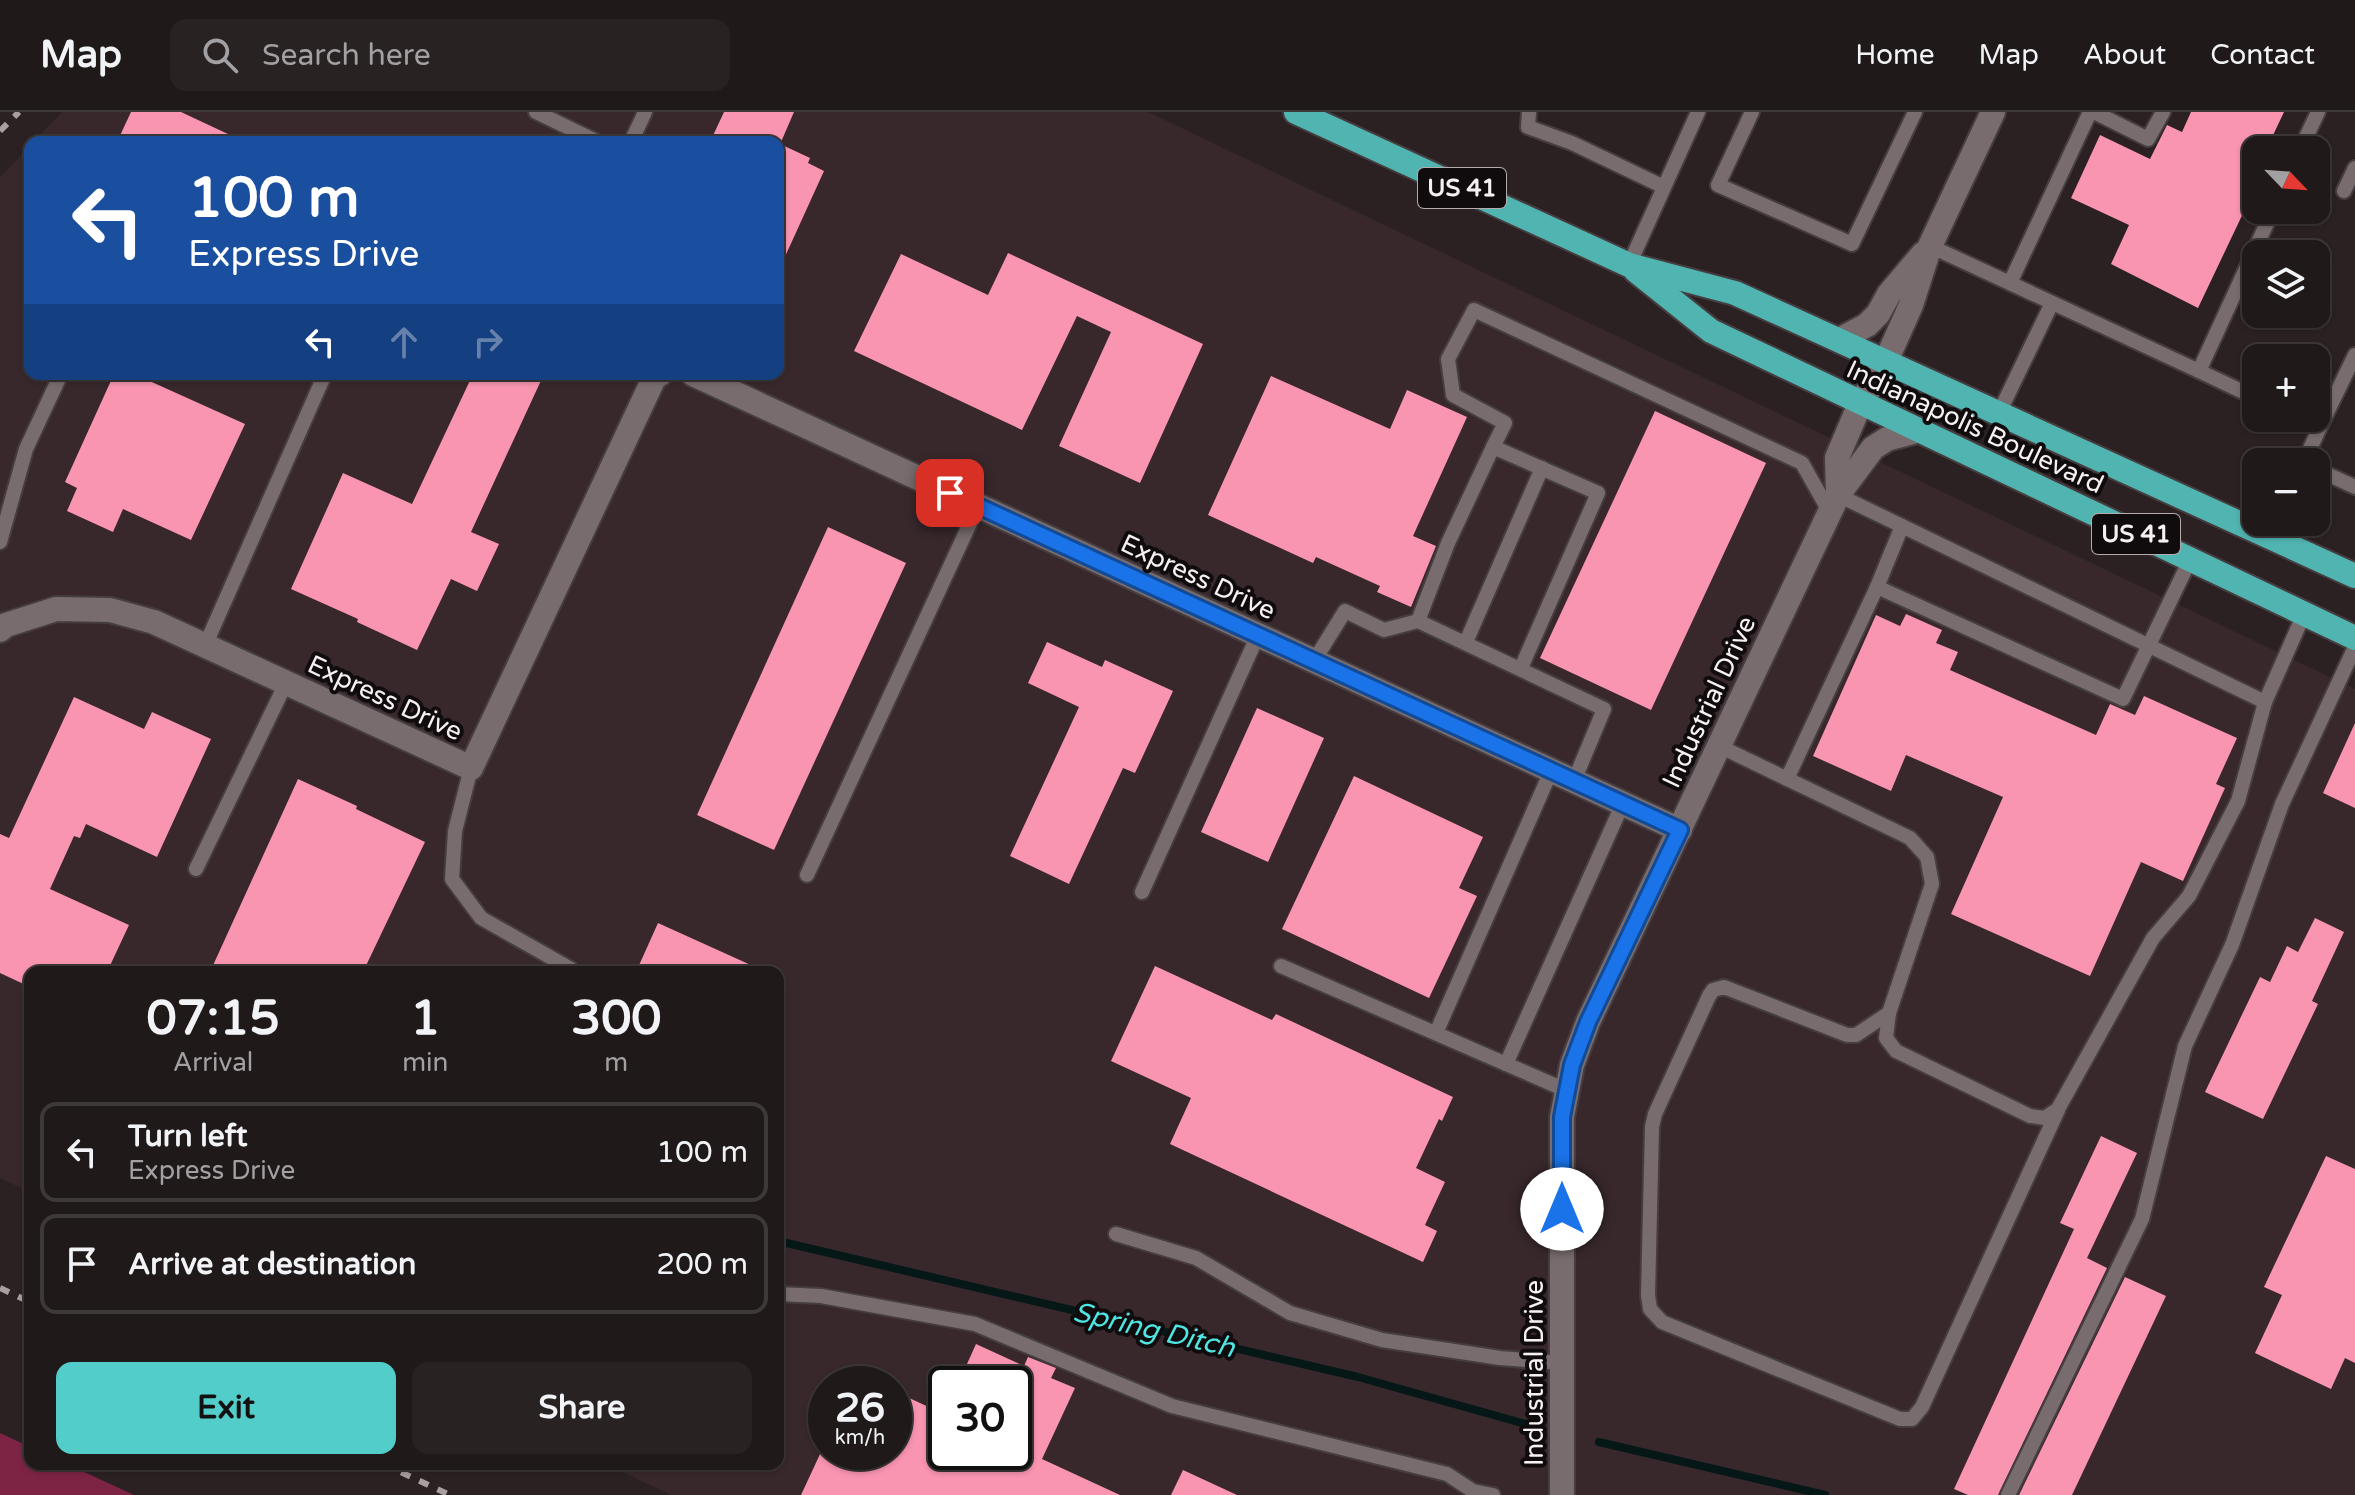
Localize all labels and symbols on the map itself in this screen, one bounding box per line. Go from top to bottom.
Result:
north arrow [2242,136,2330,224]
road number: US 41 [1418,168,1506,208]
street label: Indianapolis Boulevard [1842,354,2108,500]
pin [916,459,984,527]
road number: US 41 [2092,514,2180,554]
street label: Express Drive [1116,528,1280,626]
street label: Industrial Drive [1656,611,1762,793]
street label: Express Drive [303,649,467,747]
position arrow [1520,1167,1604,1251]
street label: Industrial Drive [1519,1280,1550,1466]
water label: Spring Ditch [1070,1295,1239,1365]
speed limit sign: 30 [928,1366,1032,1470]

